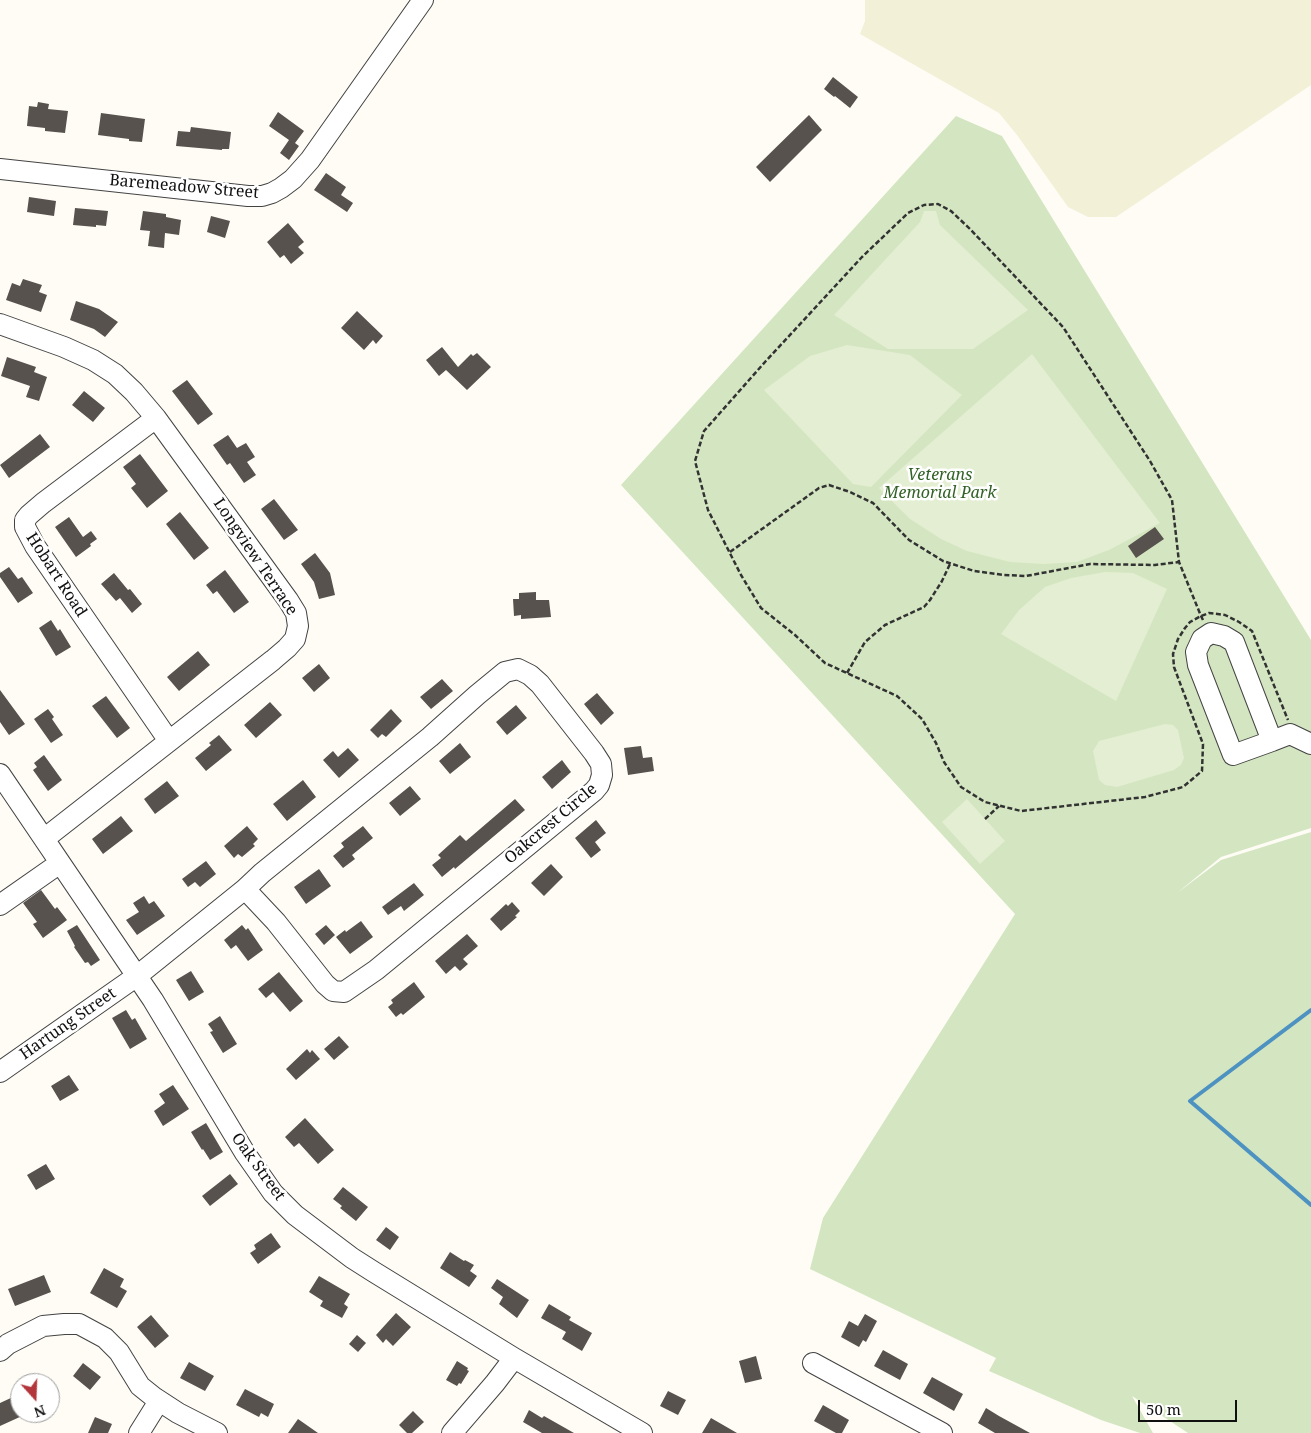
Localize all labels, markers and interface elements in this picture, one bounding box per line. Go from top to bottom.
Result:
street label: Baremeadow Street [109,171,259,203]
park label: Veterans Memorial Park [884,465,996,503]
street label: Longview Terrace [209,495,301,619]
street label: Hobart Road [22,529,90,621]
street label: Oakcrest Circle [501,780,601,868]
street label: Hartung Street [16,984,120,1064]
street label: Oak Street [227,1129,289,1205]
north arrow [10,1373,60,1423]
scale bar [1141,1390,1240,1422]
text: 50 m [1146,1399,1181,1419]
text: N [32,1401,48,1422]

